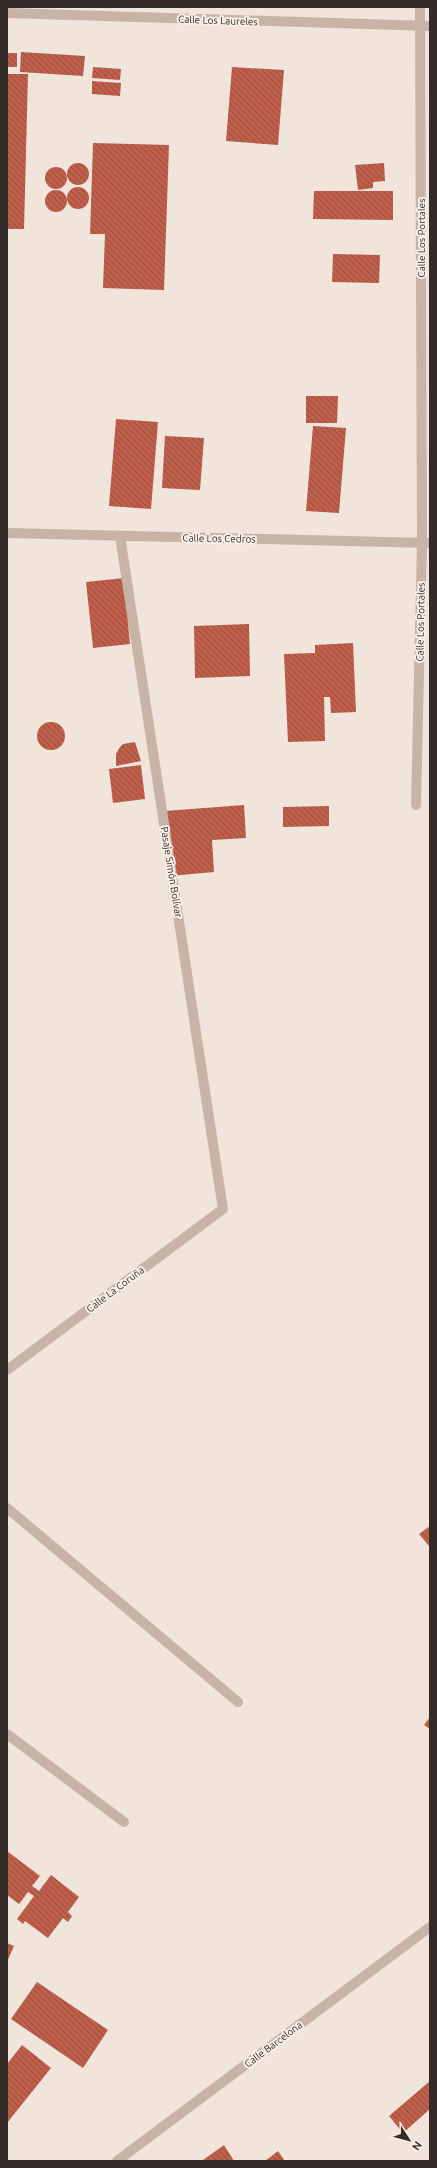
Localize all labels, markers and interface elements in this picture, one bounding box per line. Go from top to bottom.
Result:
street label: Calle Los Laureles [178,14,258,27]
street label: Calle Los Portales [416,199,427,277]
street label: Calle Los Cedros [182,532,256,545]
street label: Calle Los Portales [414,582,427,662]
street label: Pasaje Simón Bolívar [159,826,184,919]
street label: Calle La Coruña [84,1264,146,1315]
street label: Calle Barcelona [242,2019,304,2070]
north arrow [389,2120,429,2160]
text: N [410,2139,424,2153]

